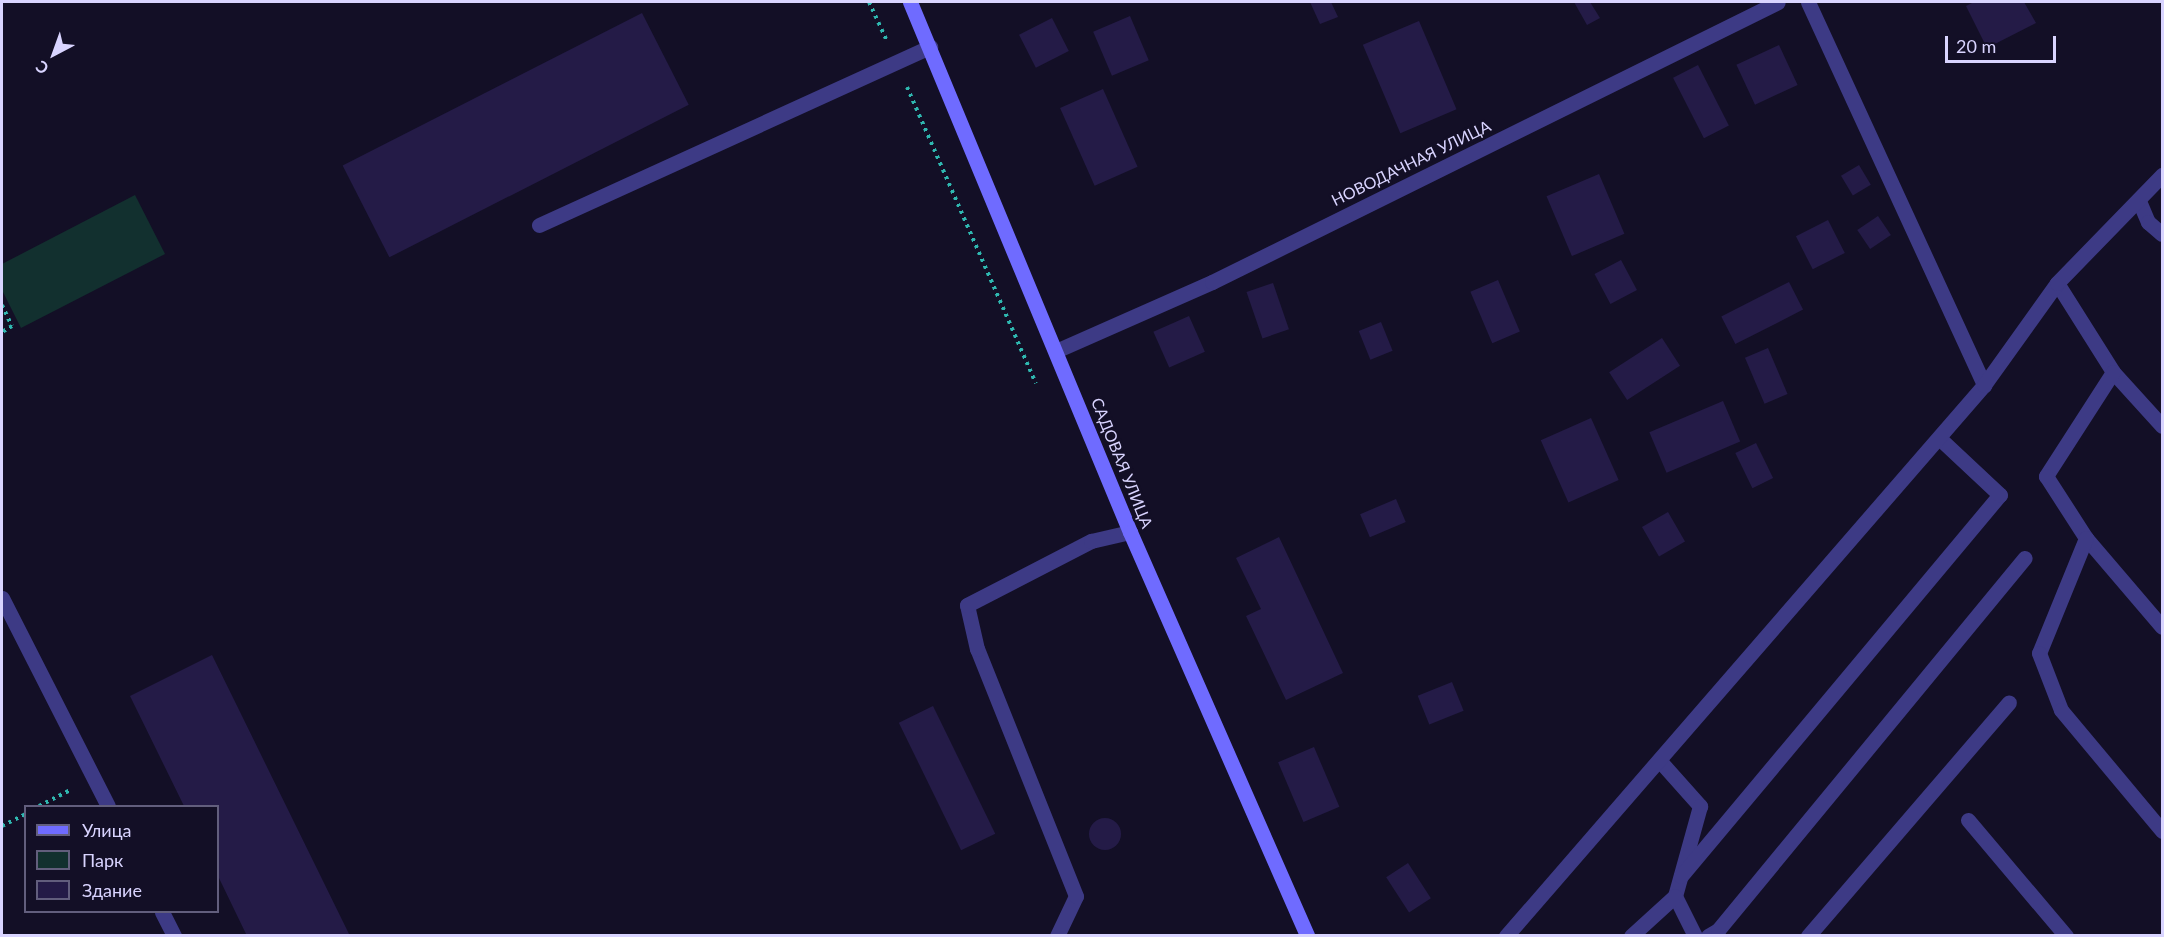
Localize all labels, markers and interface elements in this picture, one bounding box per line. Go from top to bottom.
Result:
north arrow [24,24,84,84]
scale bar [1948,24,2059,62]
text: 20 m [1956,35,1996,57]
text: С [32,57,52,79]
street label: НОВОДАЧНАЯ УЛИЦА [1328,116,1494,210]
street label: САДОВАЯ УЛИЦА [1087,395,1157,531]
legend [24,805,219,913]
text: Улица [82,819,132,841]
text: Парк [82,849,123,871]
text: Здание [82,879,142,901]

